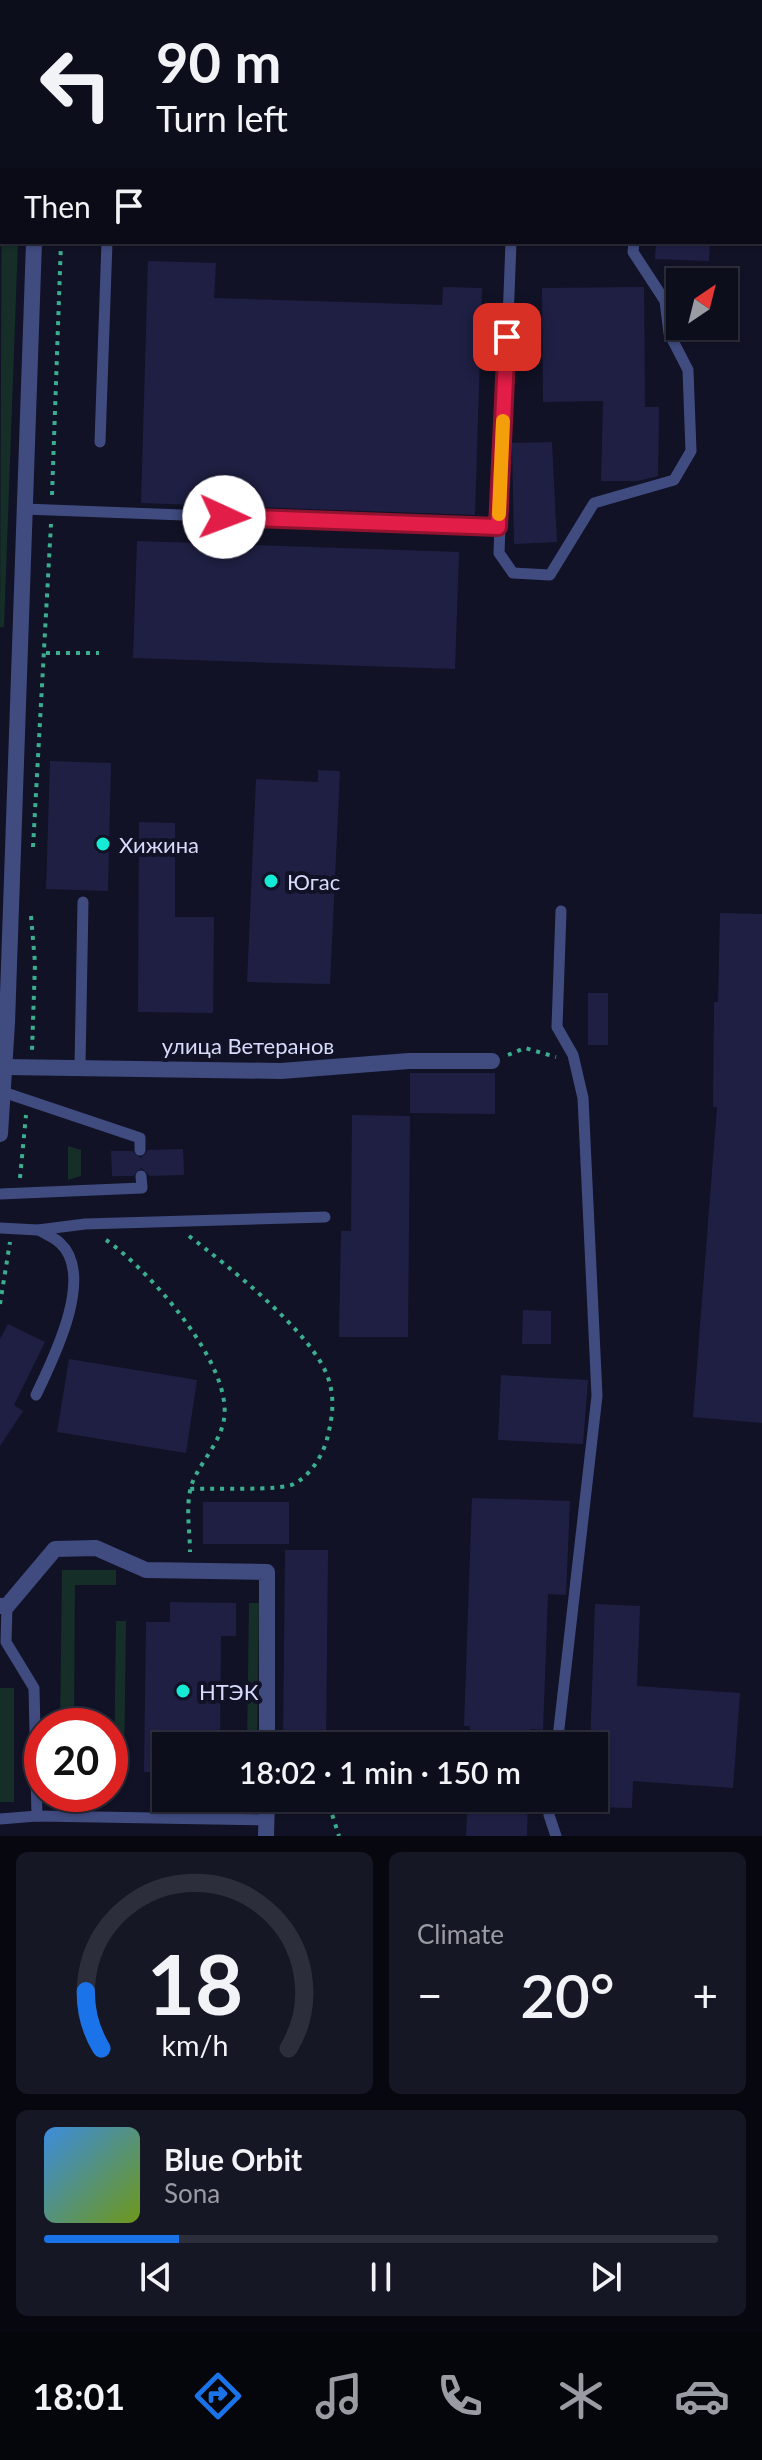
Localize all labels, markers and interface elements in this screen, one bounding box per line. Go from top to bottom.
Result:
text: 90 m [156,28,281,95]
icon: left [24,32,128,136]
text: Turn left [156,96,288,140]
icon: arrive [107,184,151,228]
text: Then [24,188,91,224]
north arrow [666,268,738,340]
map controls [666,268,738,340]
pin [473,303,541,371]
icon: arrive [485,315,529,359]
position arrow [182,475,266,559]
place label: Хижина [119,831,199,858]
marker: Хижина [94,835,112,853]
place label: Югас [287,868,340,895]
marker: Югас [262,872,280,890]
street label: улица Ветеранов [162,1032,334,1059]
place label: НТЭК [199,1678,259,1705]
marker: НТЭК [174,1682,192,1700]
speed limit sign: 20 [24,1708,128,1812]
text: 18:02 · 1 min · 150 m [239,1754,521,1790]
text: Climate [417,1918,504,1950]
text: 18 [146,1933,243,2033]
text: 20° [520,1959,615,2031]
text: − [417,1969,443,2021]
text: + [692,1969,718,2021]
text: km/h [161,2028,228,2062]
text: Blue Orbit [164,2141,302,2177]
text: Sona [164,2177,220,2209]
icon: previous [134,2255,178,2299]
icon: pause [359,2255,403,2299]
icon: next [584,2255,628,2299]
icon: directions [190,2368,246,2424]
icon: music [311,2368,367,2424]
icon: phone [432,2368,488,2424]
icon: climate [553,2368,609,2424]
icon: car [674,2368,730,2424]
text: 18:01 [32,2374,125,2418]

